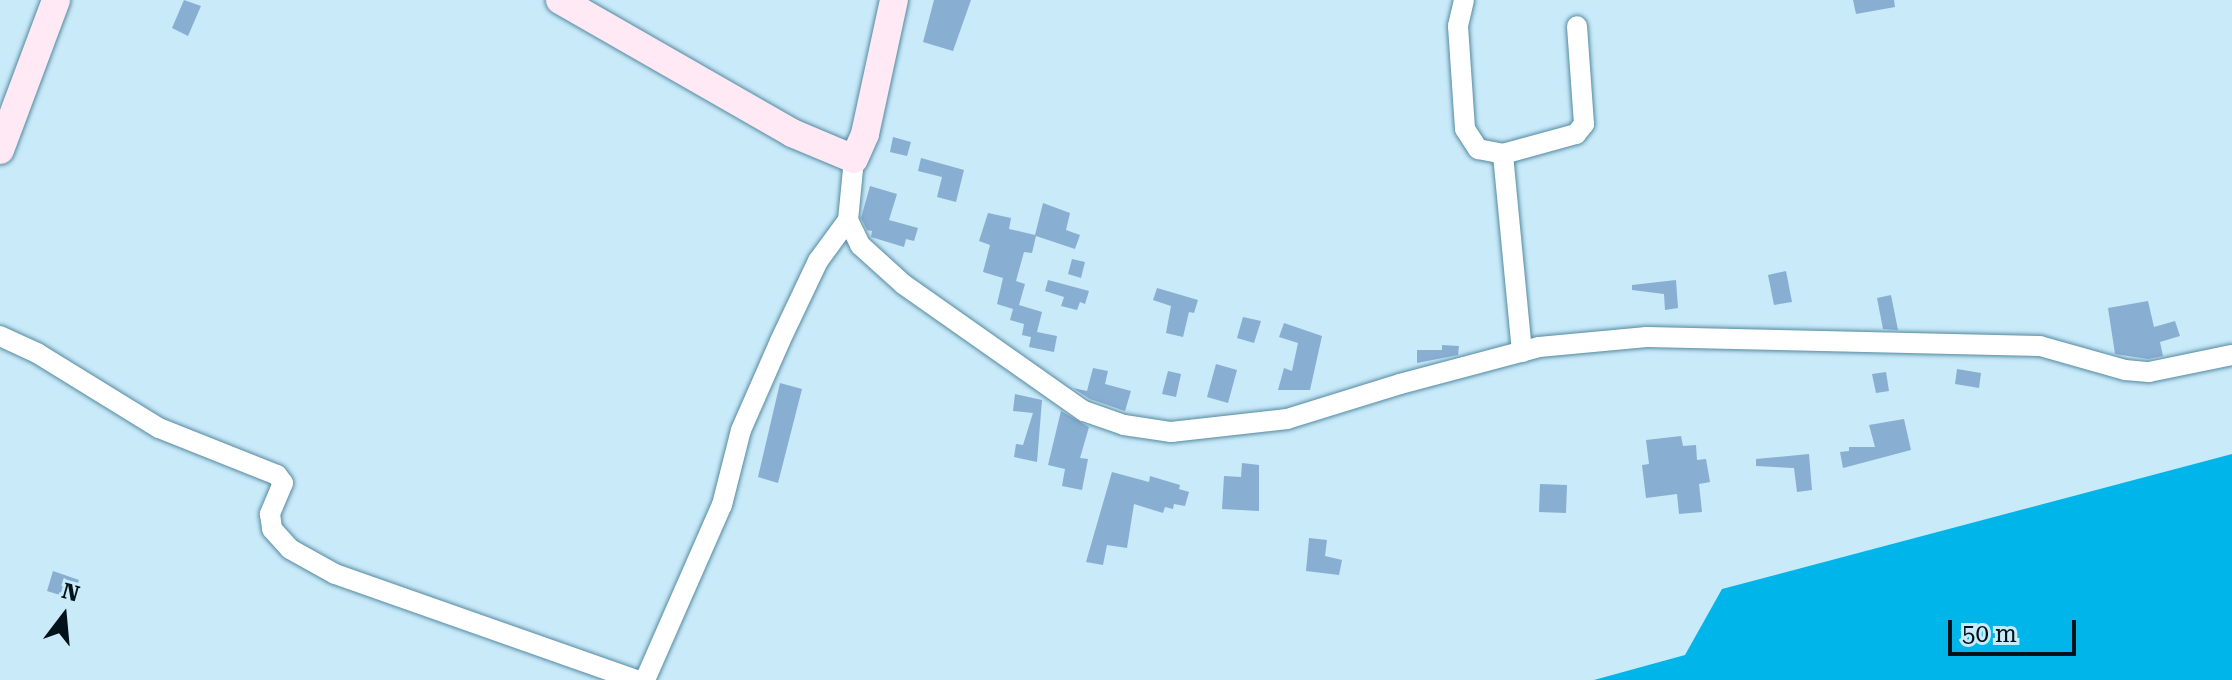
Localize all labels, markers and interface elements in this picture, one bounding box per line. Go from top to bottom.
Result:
north arrow [24,576,104,656]
text: N [59,578,82,607]
scale bar [1952,604,2080,654]
text: 50 m [1962,620,2017,648]

